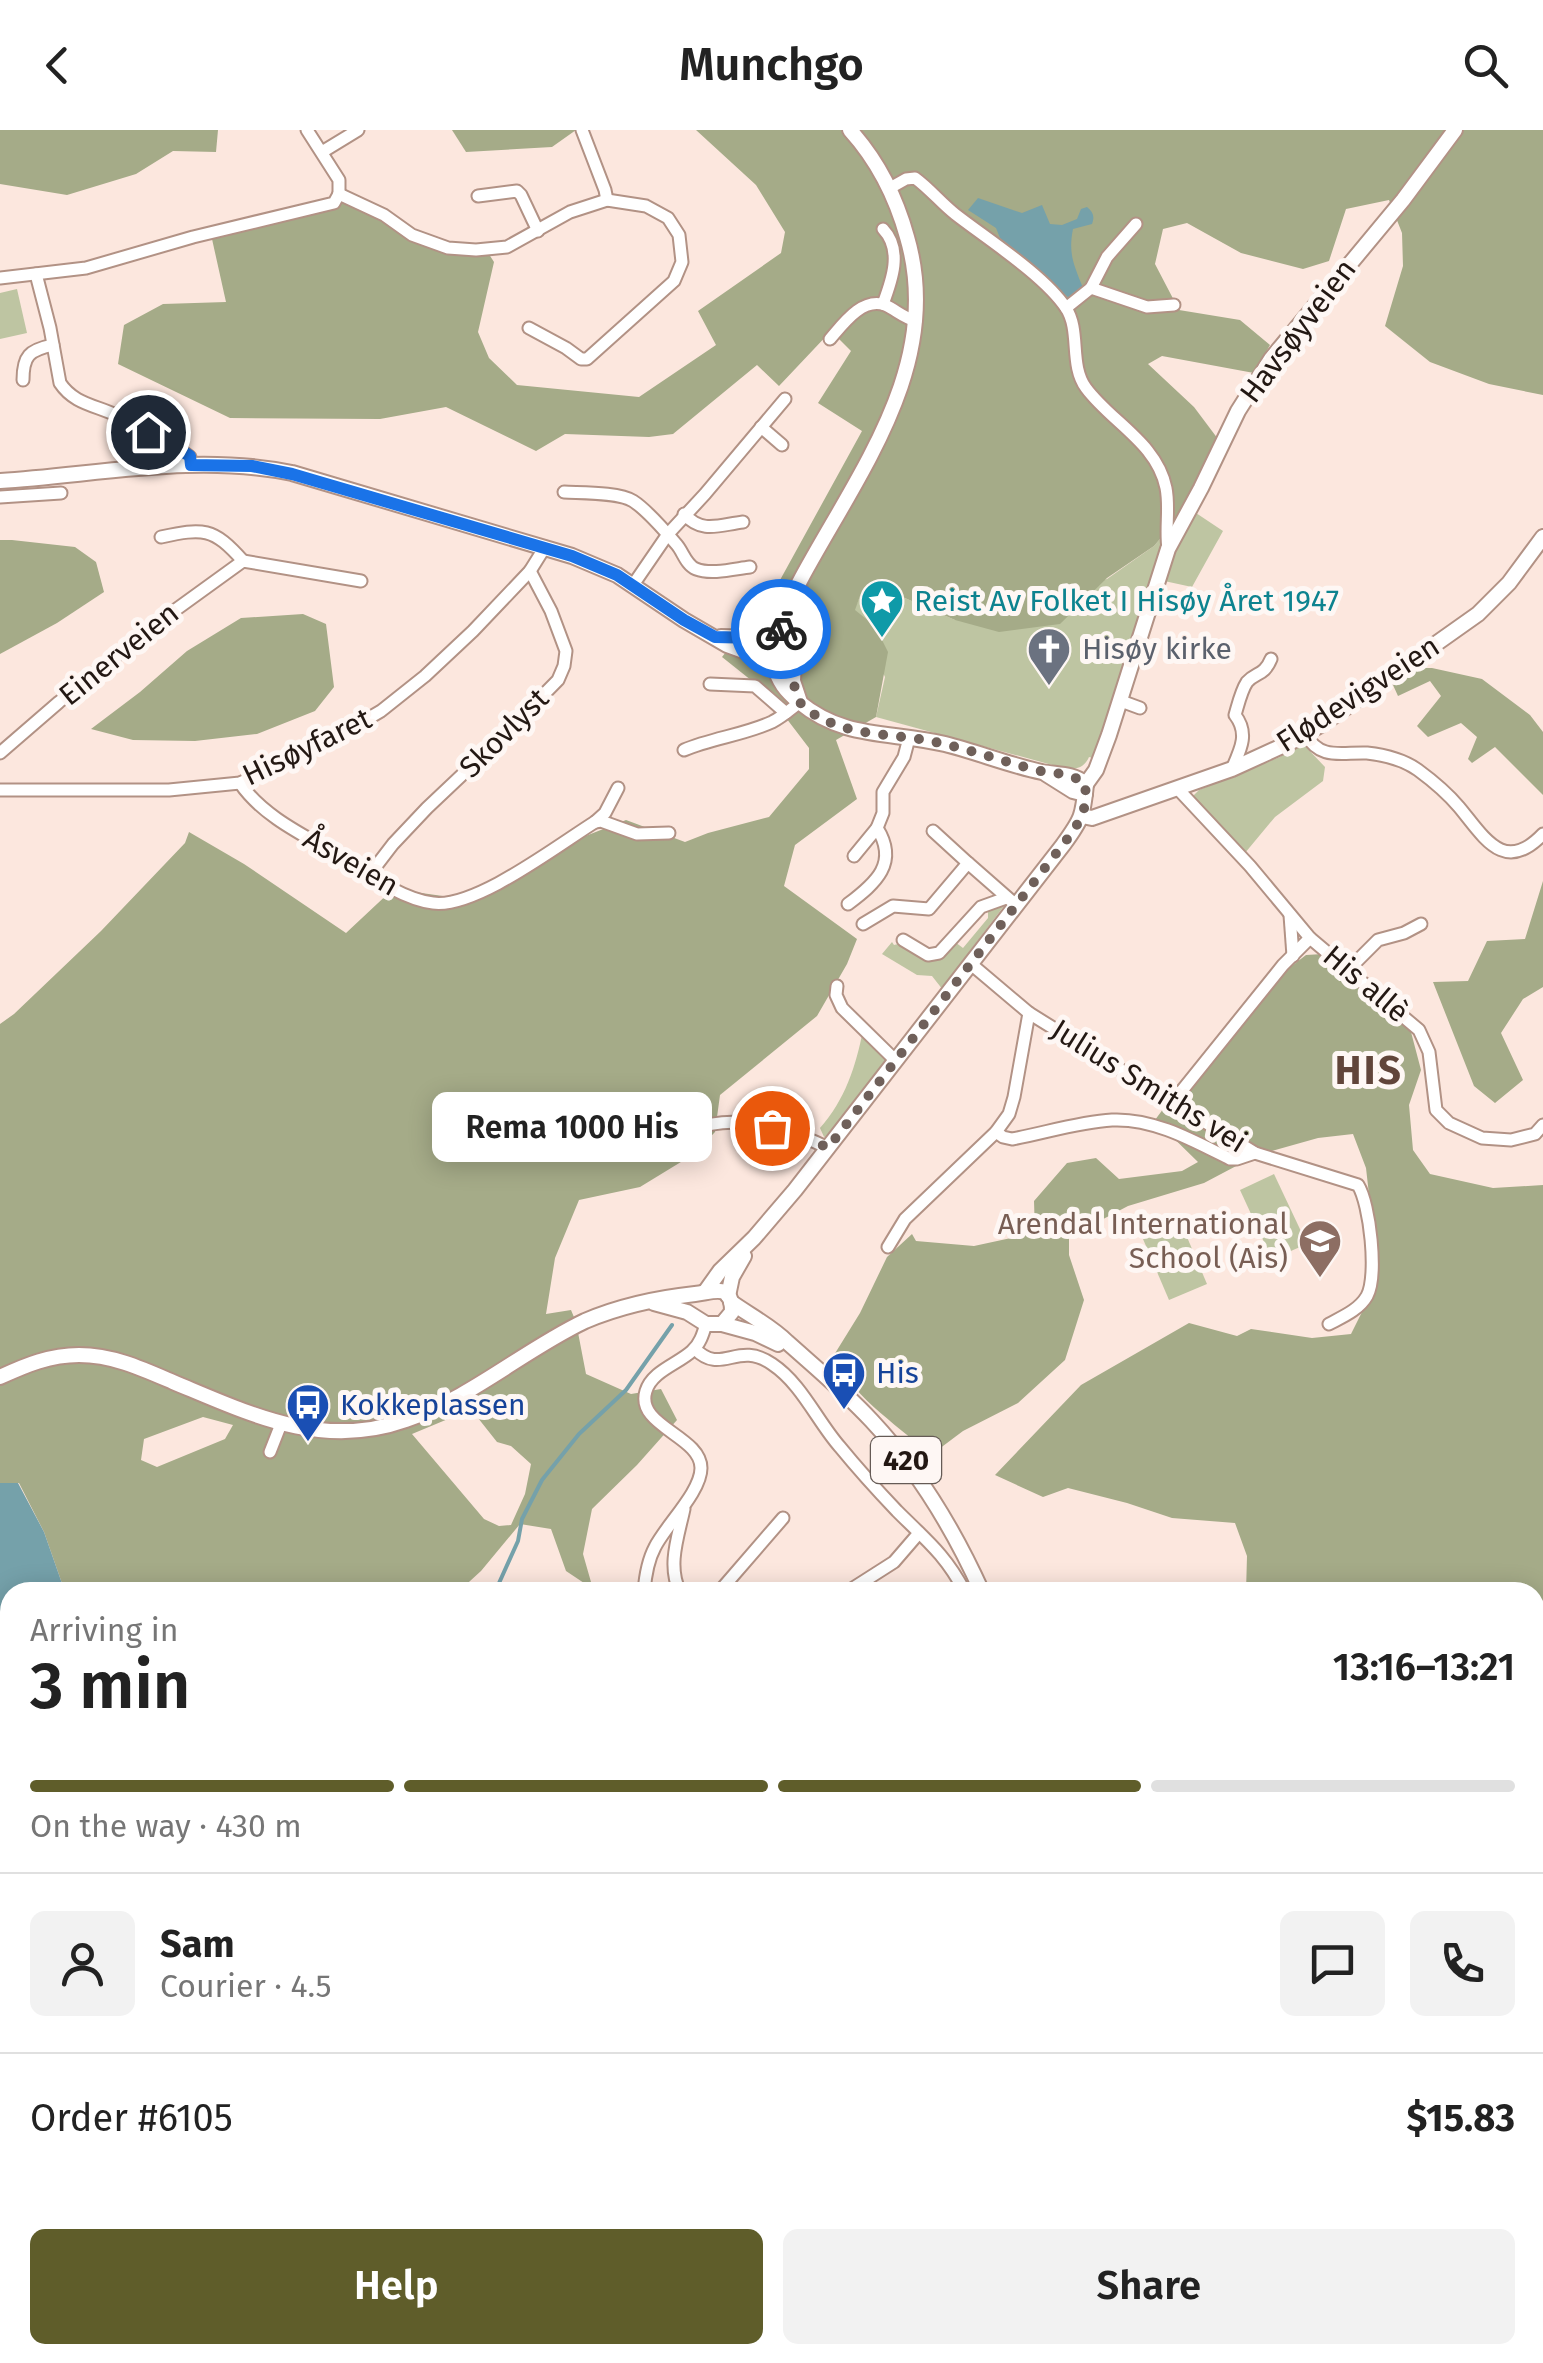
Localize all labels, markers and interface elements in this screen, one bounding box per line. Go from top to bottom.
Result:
icon: back [30,38,85,93]
text: Munchgo [679,38,864,92]
icon: search [1458,38,1513,93]
street label: Havsøyveien [1232,252,1364,410]
pin [106,390,191,475]
icon: home [121,405,176,460]
place icon: Reist Av Folket I Hisøy Året 1947 [859,578,905,639]
courier [731,579,831,679]
place label: Reist Av Folket I Hisøy Året 1947 [914,582,1339,619]
street label: Einerveien [52,595,186,713]
icon: bike [754,602,809,657]
church icon: Hisøy kirke [1026,626,1072,687]
street label: Flødevigveien [1270,628,1446,760]
place label: Hisøy kirke [1082,631,1232,667]
street label: Skovlyst [452,681,556,785]
street label: Hisøyfaret [237,700,377,794]
street label: Åsveien [297,820,406,904]
street label: His allè [1316,938,1416,1030]
street label: Julius Smiths vei [1045,1011,1253,1161]
district label: HIS [1335,1047,1403,1095]
pin [730,1086,815,1171]
callout: Rema 1000 His [432,1093,712,1163]
icon: bag [745,1101,800,1156]
text: Rema 1000 His [466,1108,679,1146]
place label: Arendal International School (Ais) [998,1206,1288,1276]
school or university icon: Arendal International School (Ais) [1297,1218,1343,1279]
bus stop icon: His [821,1350,867,1411]
place label: His [876,1355,919,1391]
bus stop icon: Kokkeplassen [285,1382,331,1443]
place label: Kokkeplassen [340,1387,526,1423]
road number: 420 [871,1437,941,1483]
text: Arriving in [30,1611,178,1649]
text: 13:16–13:21 [1333,1644,1515,1690]
text: 3 min [30,1647,190,1725]
text: On the way · 430 m [30,1807,302,1845]
button: person [30,1911,135,2016]
button: chat [1280,1911,1385,2016]
button: phone [1410,1911,1515,2016]
text: Sam [160,1921,235,1967]
text: Courier · 4.5 [160,1967,331,2005]
text: Order #6105 [30,2095,233,2141]
text: $15.83 [1407,2095,1515,2141]
button: Help [30,2229,763,2344]
button: Share [783,2229,1515,2344]

